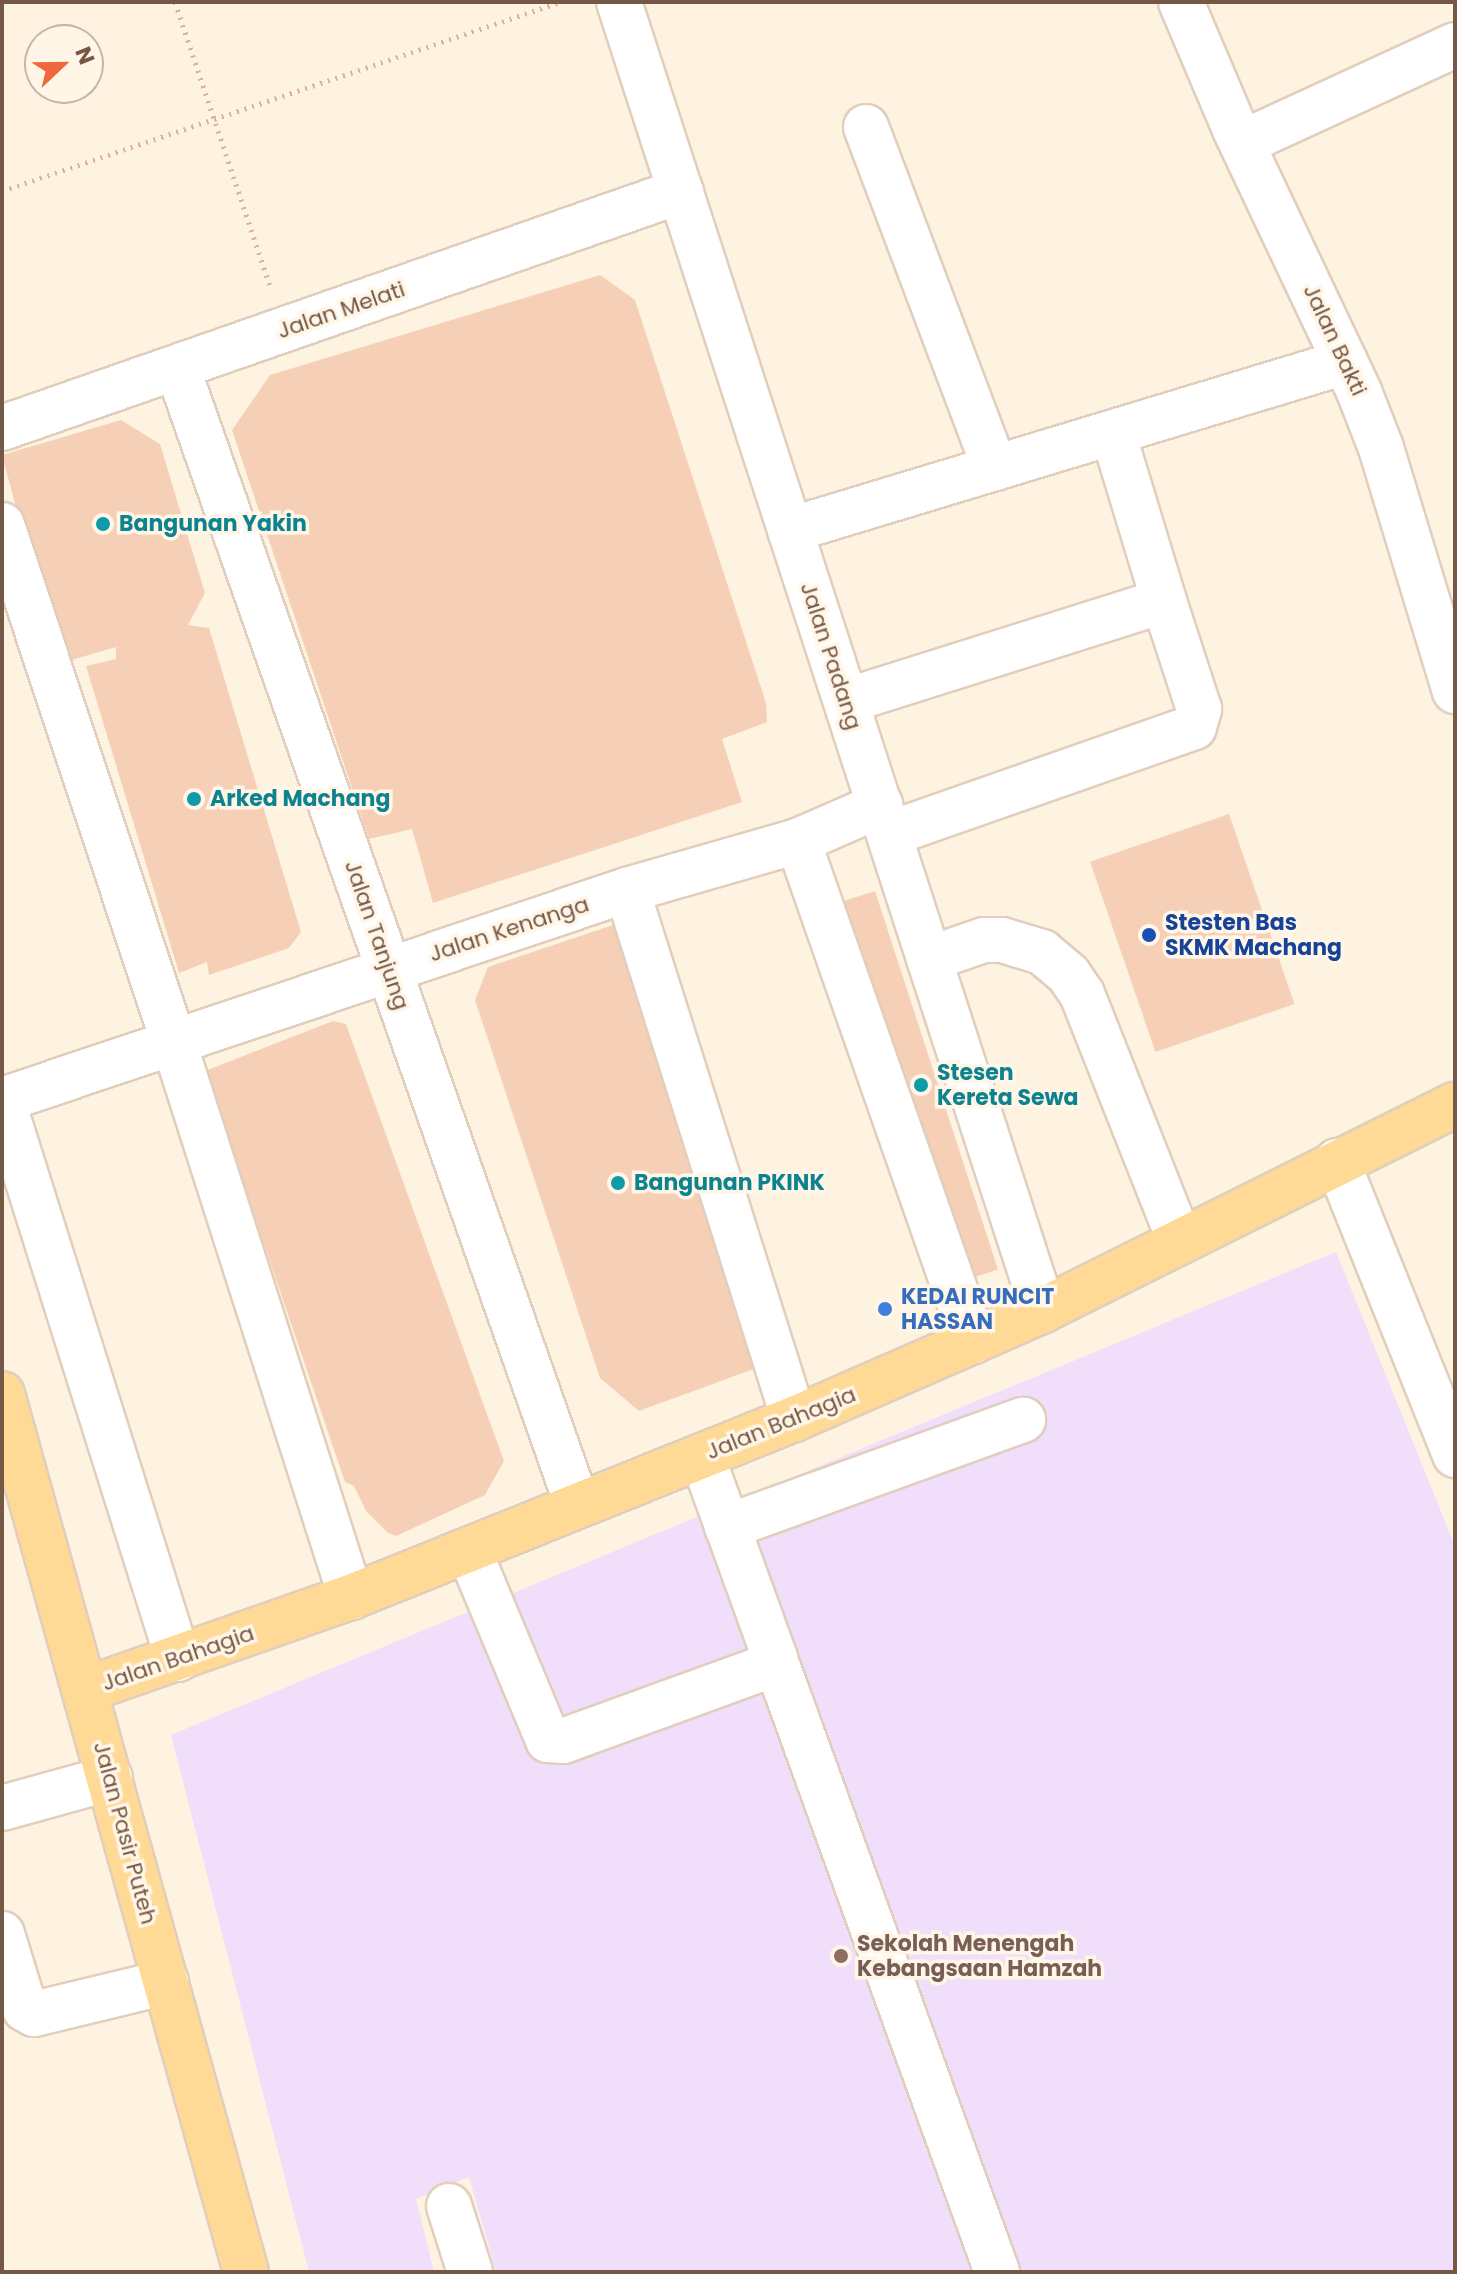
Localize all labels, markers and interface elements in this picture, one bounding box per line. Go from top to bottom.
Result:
north arrow [24,24,104,104]
text: N [67,42,102,69]
street label: Jalan Melati [274,276,408,344]
street label: Jalan Bakti [1298,280,1372,400]
place label: Bangunan Yakin [119,511,307,537]
marker: Bangunan Yakin [94,515,112,533]
street label: Jalan Padang [795,579,867,733]
place label: Arked Machang [210,786,390,812]
marker: Arked Machang [185,790,203,808]
street label: Jalan Tanjung [339,857,415,1013]
street label: Jalan Kenanga [426,891,592,967]
place label: Stesten Bas SKMK Machang [1165,909,1342,960]
marker: Stesten Bas SKMK Machang [1140,926,1158,944]
place label: Stesen Kereta Sewa [937,1059,1078,1110]
marker: Stesen Kereta Sewa [912,1076,930,1094]
place label: Bangunan PKINK [634,1170,825,1196]
marker: Bangunan PKINK [609,1174,627,1192]
place label: KEDAI RUNCIT HASSAN [901,1283,1054,1334]
marker: KEDAI RUNCIT HASSAN [876,1300,894,1318]
street label: Jalan Bahagia [702,1381,860,1465]
street label: Jalan Bahagia [98,1620,258,1696]
street label: Jalan Pasir Puteh [88,1739,162,1927]
place label: Sekolah Menengah Kebangsaan Hamzah [857,1930,1102,1982]
marker: Sekolah Menengah Kebangsaan Hamzah [832,1947,850,1965]

